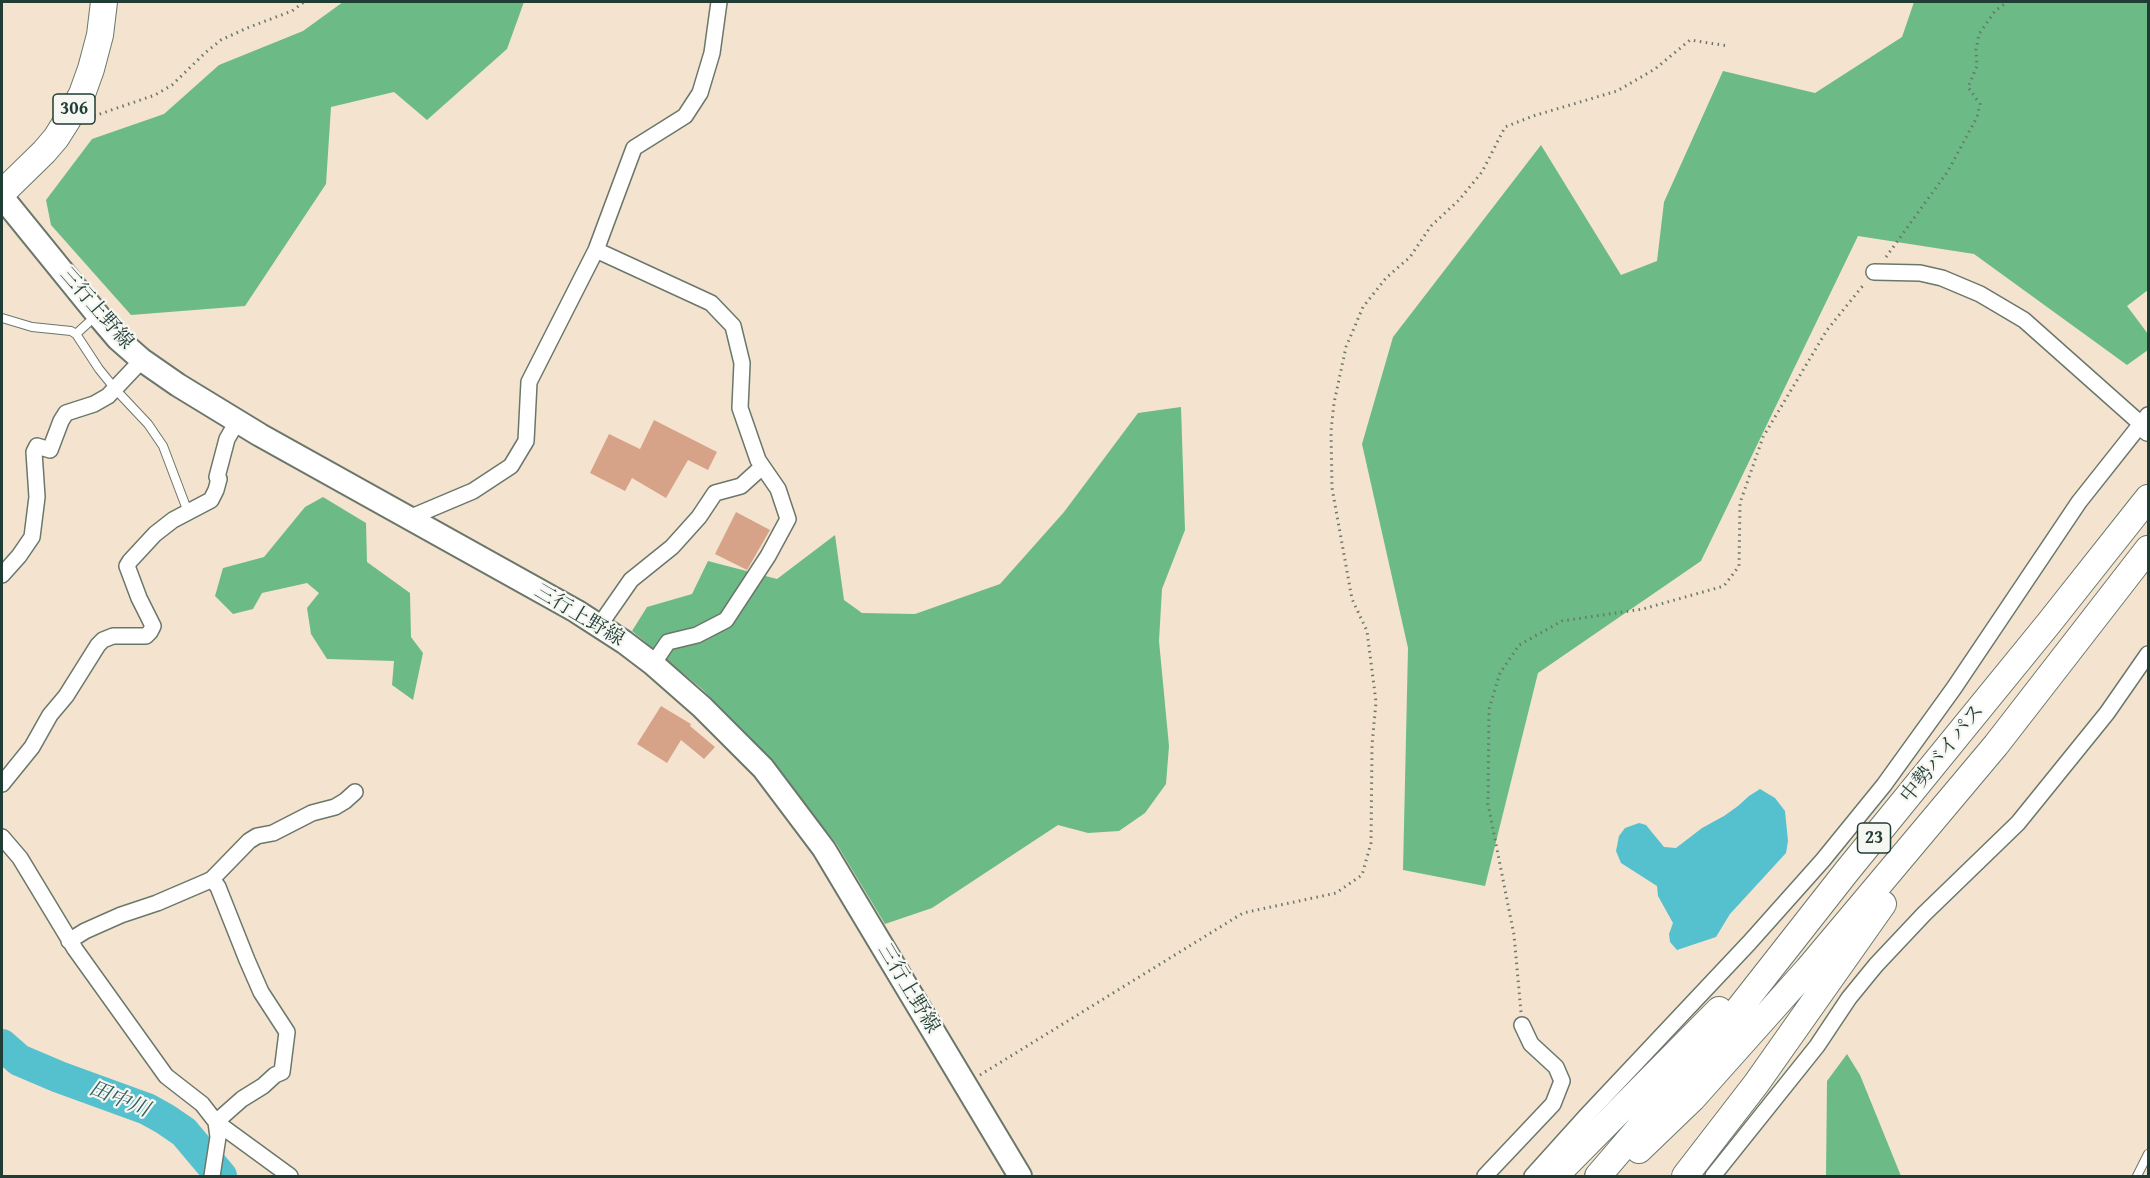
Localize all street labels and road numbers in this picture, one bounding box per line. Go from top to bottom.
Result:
road number: 306 [53,94,95,124]
street label: 三行上野線 [54,263,138,355]
street label: 三行上野線 [530,580,628,652]
street label: 中勢バイパス [1896,700,1990,808]
road number: 23 [1858,823,1890,853]
street label: 三行上野線 [872,940,944,1038]

